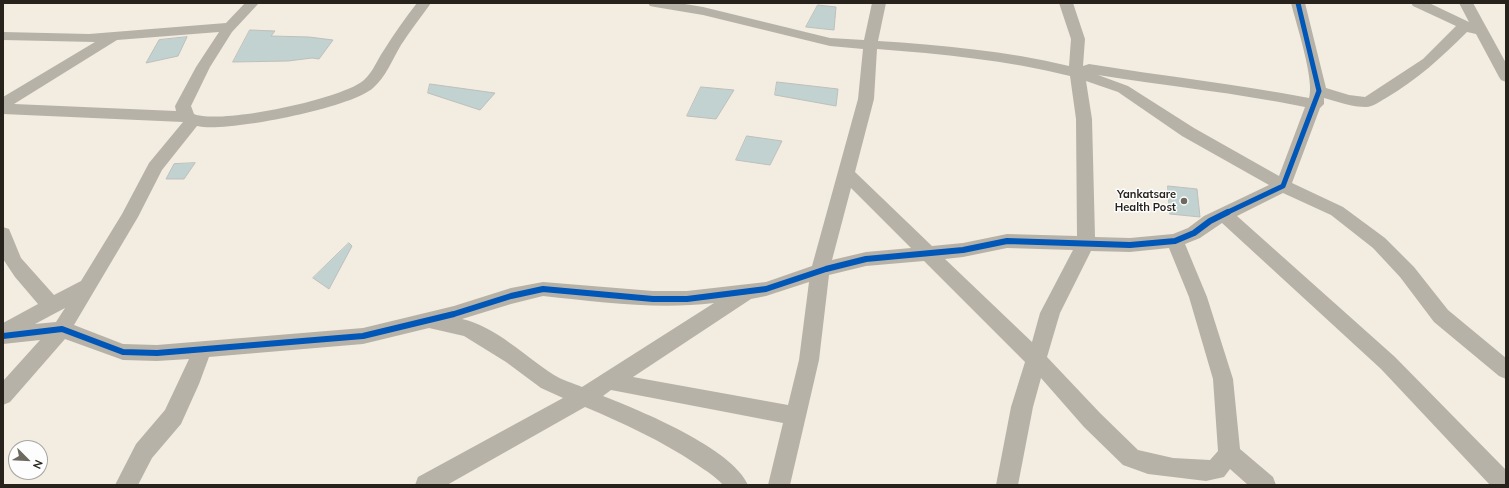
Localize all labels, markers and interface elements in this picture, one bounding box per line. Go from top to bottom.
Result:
place label: Yankatsare Health Post [1115,188,1176,214]
marker: Yankatsare Health Post [1179,196,1189,206]
north arrow [8,440,48,480]
text: N [30,458,46,471]

